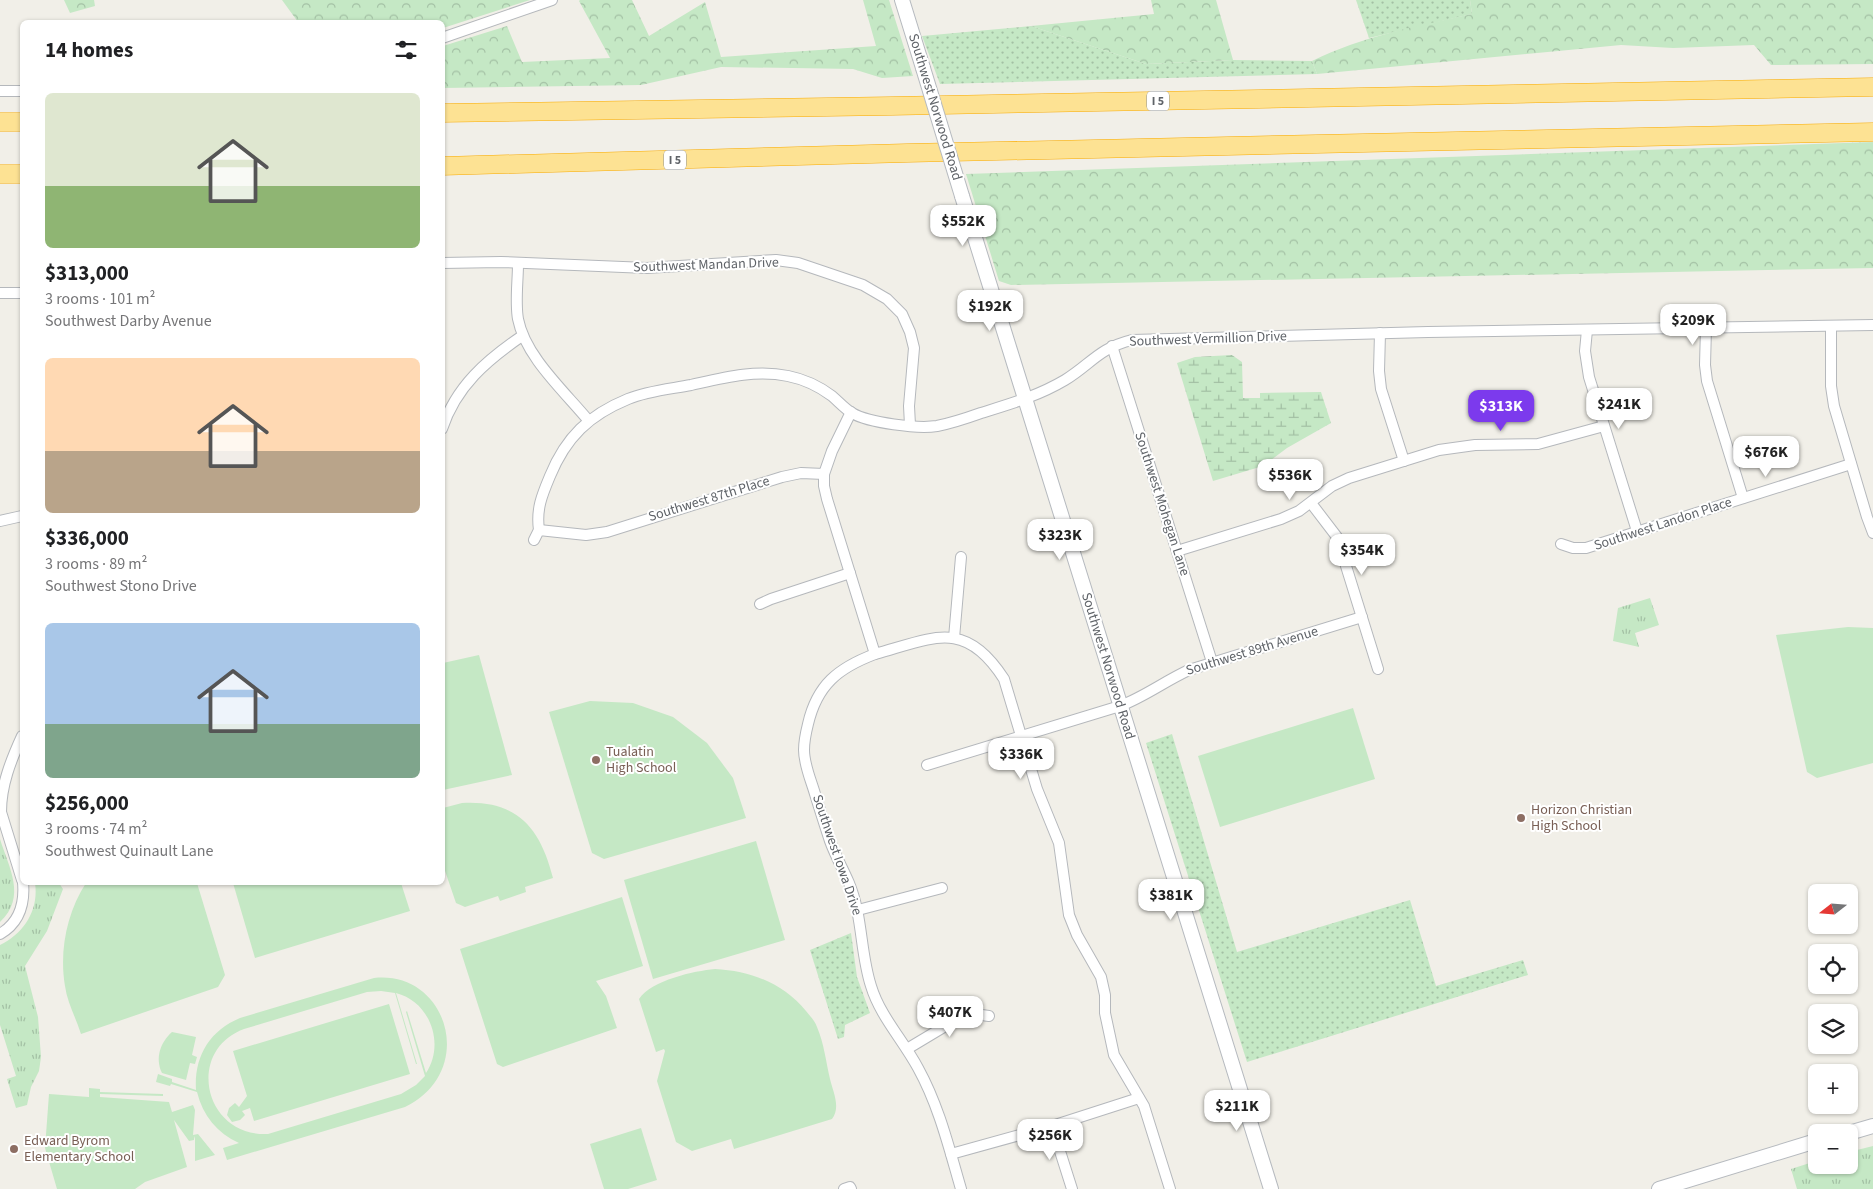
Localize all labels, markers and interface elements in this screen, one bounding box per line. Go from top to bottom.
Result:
street label: Southwest Norwood Road [903,31,967,183]
text: 14 homes [45,35,133,65]
icon: filters [392,36,420,64]
road number: I 5 [1147,92,1169,110]
icon: home [188,126,278,216]
road number: I 5 [664,150,686,170]
pin: $552K [928,204,998,247]
text: $552K [941,210,985,232]
street label: Southwest Mandan Drive [633,252,779,278]
text: $313,000 [45,258,129,288]
text: 3 rooms · 101 m² [45,288,155,310]
pin: $192K [955,290,1025,332]
text: $192K [968,295,1012,317]
pin: $209K [1658,304,1728,346]
text: $209K [1671,309,1715,331]
text: Southwest Darby Avenue [45,310,212,332]
street label: Southwest Vermillion Drive [1129,326,1287,352]
pin: $241K [1584,388,1654,430]
pin: $313K [1466,390,1536,432]
icon: home [188,391,278,481]
text: $241K [1597,393,1641,415]
text: $313K [1479,395,1523,417]
street label: Southwest Mohegan Lane [1129,430,1195,579]
pin: $676K [1731,436,1801,478]
text: $676K [1744,441,1788,463]
pin: $536K [1255,458,1325,501]
text: $536K [1268,464,1312,486]
street label: Southwest 87th Place [646,471,772,527]
street label: Southwest Landon Place [1591,492,1735,556]
pin: $323K [1025,518,1095,561]
text: $336,000 [45,523,129,553]
text: $323K [1038,524,1082,546]
pin: $354K [1327,534,1397,576]
text: $354K [1340,539,1384,561]
text: 3 rooms · 89 m² [45,553,147,575]
text: Southwest Stono Drive [45,575,197,597]
street label: Southwest Norwood Road [1076,590,1140,742]
street label: Southwest 89th Avenue [1183,621,1321,681]
icon: home [188,656,278,746]
pin: $336K [986,738,1056,780]
place label: Tualatin High School [606,742,677,778]
text: $336K [999,743,1043,765]
marker: Tualatin High School [590,754,602,766]
text: $256,000 [45,788,129,818]
street label: Southwest Iowa Drive [807,792,867,918]
place label: Horizon Christian High School [1531,800,1632,836]
marker: Horizon Christian High School [1515,812,1527,824]
text: 3 rooms · 74 m² [45,818,147,840]
text: Southwest Quinault Lane [45,840,213,862]
pin: $381K [1136,878,1206,921]
text: $381K [1149,884,1193,906]
north arrow [1808,884,1858,934]
map controls [1808,884,1858,1174]
button: locate [1808,944,1858,994]
pin: $407K [915,996,985,1038]
text: $407K [928,1001,972,1023]
button: layers [1808,1004,1858,1054]
button: + [1808,1064,1858,1114]
pin: $211K [1202,1090,1272,1132]
text: $211K [1215,1095,1259,1117]
pin: $256K [1015,1118,1085,1161]
text: $256K [1028,1124,1072,1146]
button: − [1808,1124,1858,1174]
place label: Edward Byrom Elementary School [24,1131,135,1167]
marker: Edward Byrom Elementary School [8,1143,20,1155]

